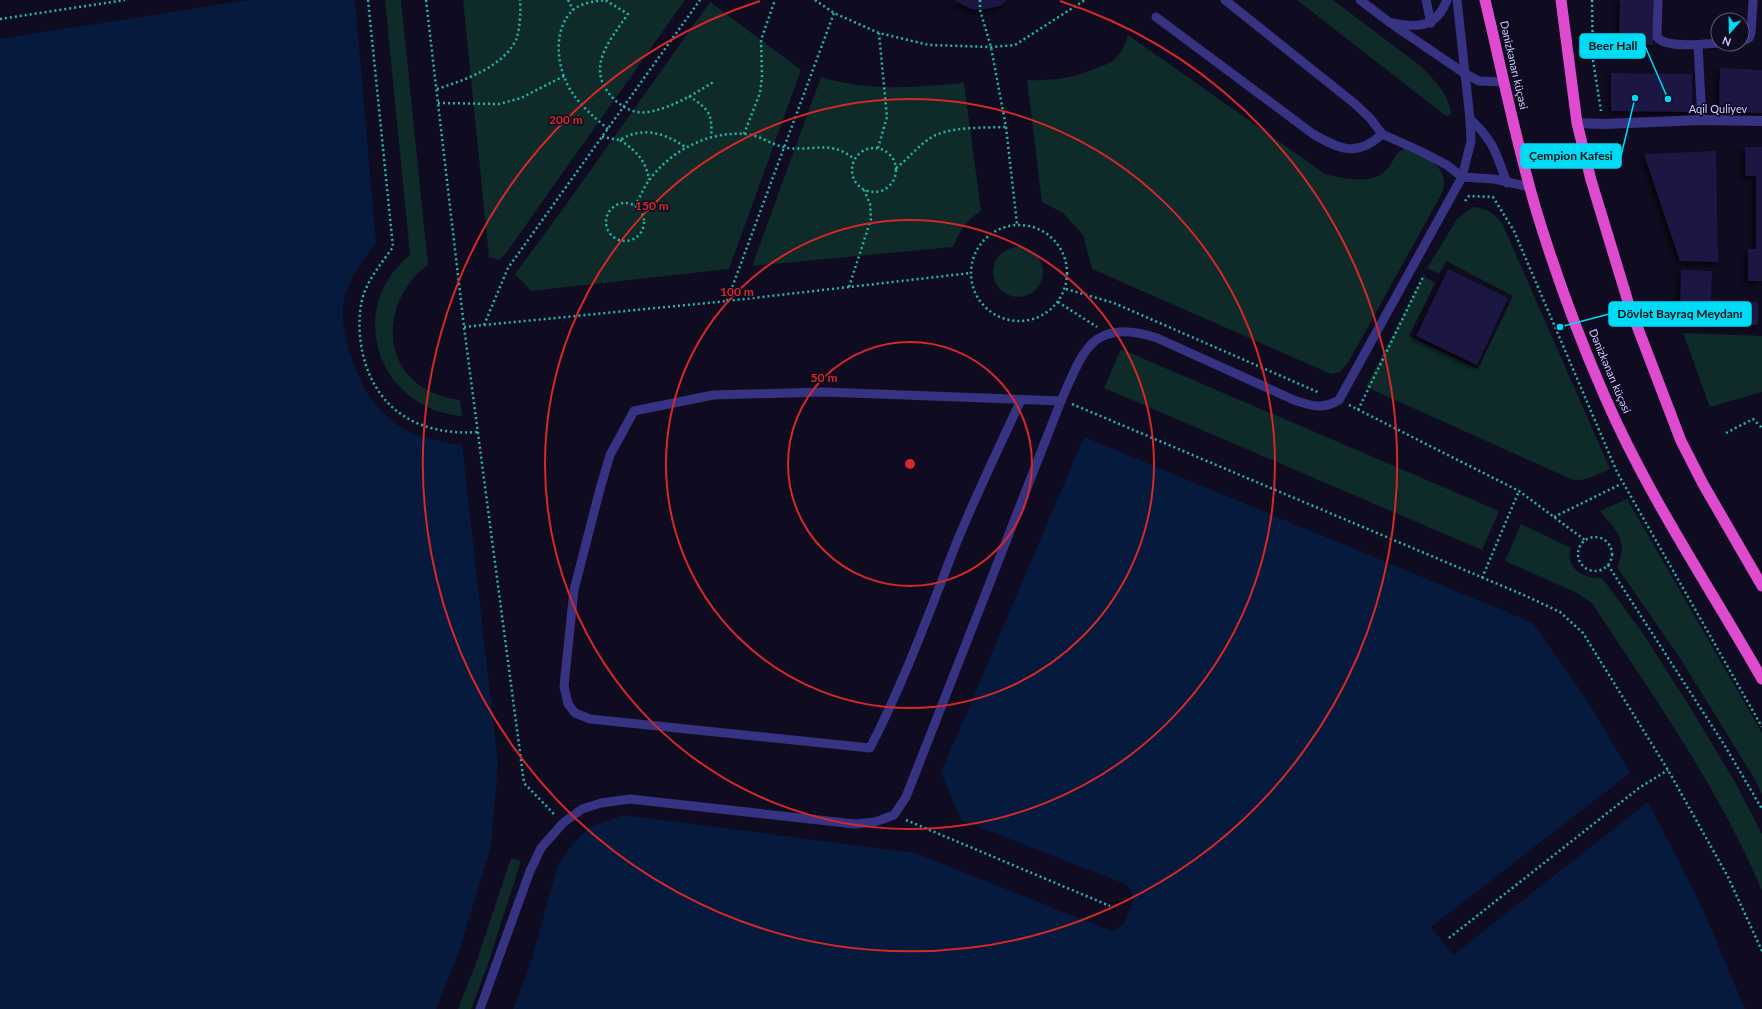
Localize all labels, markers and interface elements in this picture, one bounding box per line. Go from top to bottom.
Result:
north arrow [1710,12,1750,52]
street label: Dənizkənarı küçəsi [1498,19,1531,111]
callout: Beer Hall [1580,34,1645,58]
text: N [1720,34,1733,49]
text: Beer Hall [1589,38,1637,53]
street label: Aqil Quliyev [1689,102,1748,115]
text: 200 m [549,112,583,127]
callout: Çempion Kafesi [1521,144,1621,168]
text: Çempion Kafesi [1529,148,1613,163]
text: 150 m [635,198,669,213]
text: 100 m [720,284,754,299]
callout: Dövlət Bayraq Meydanı [1609,302,1751,326]
text: Dövlət Bayraq Meydanı [1617,306,1743,321]
street label: Dənizkənarı küçəsi [1587,327,1634,415]
text: 50 m [811,370,837,385]
centre of rings [903,457,917,471]

